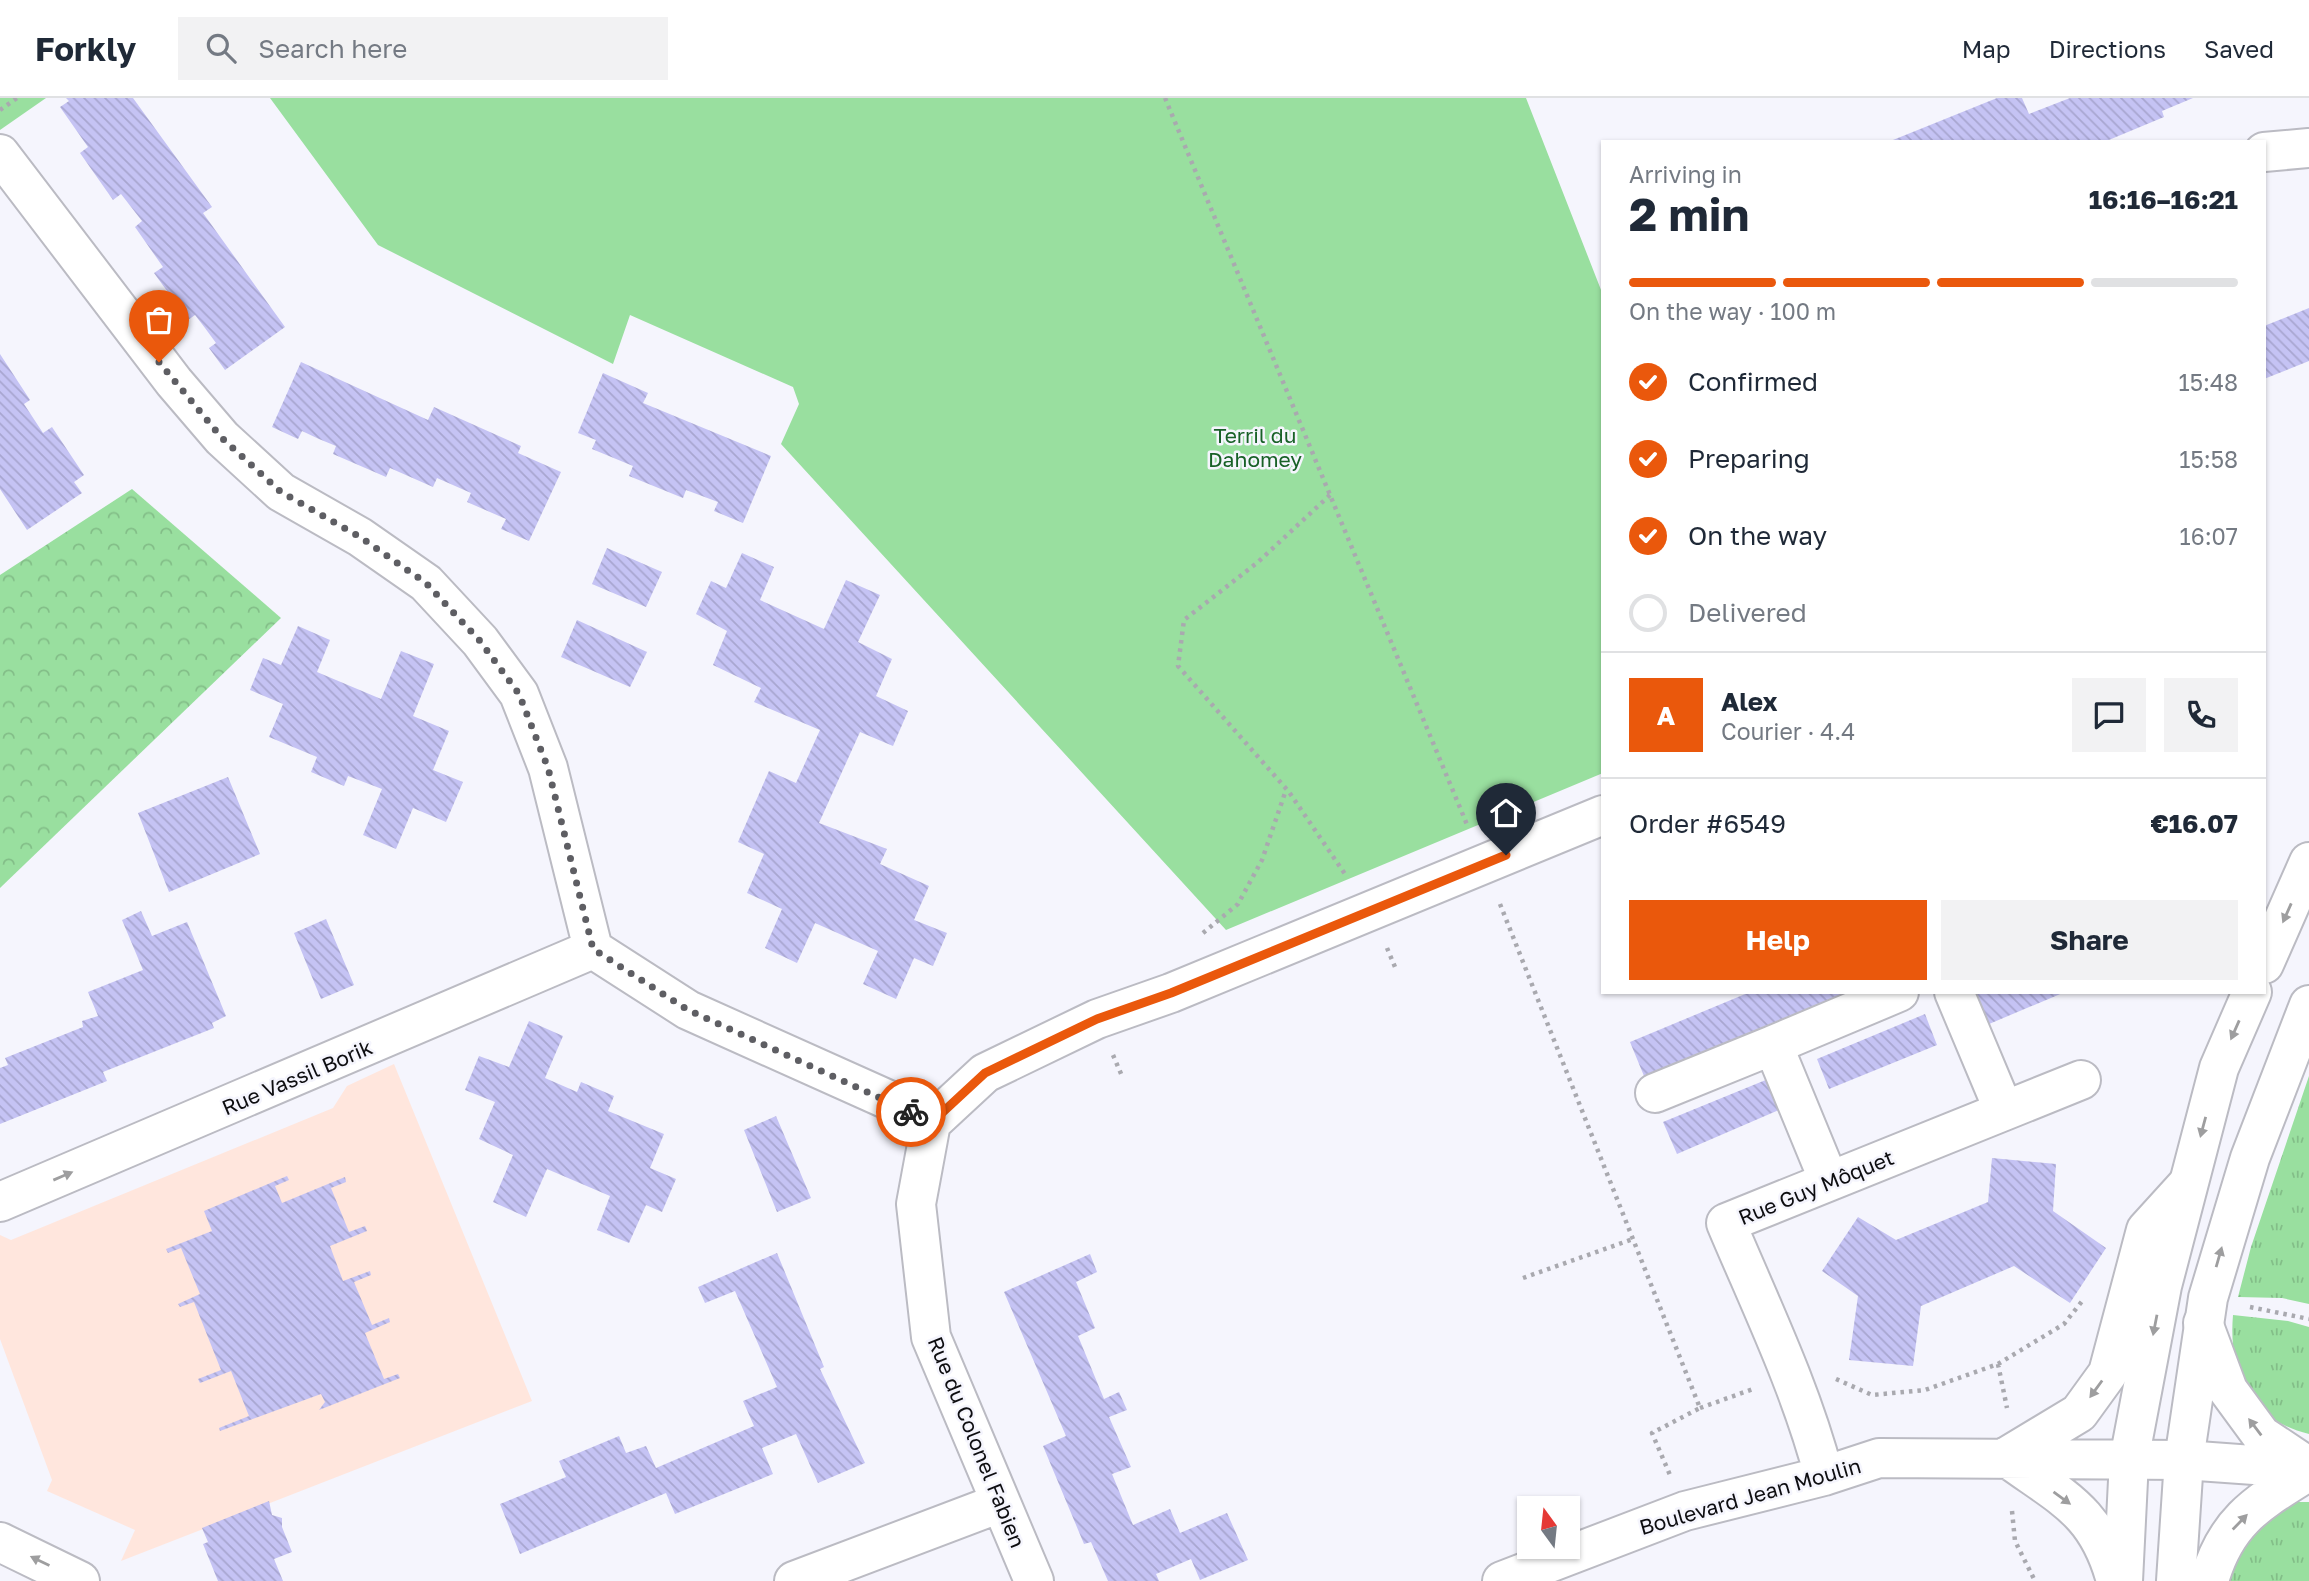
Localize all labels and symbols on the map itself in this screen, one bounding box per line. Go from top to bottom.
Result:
pin [129,290,189,362]
park label: Terril du Dahomey [1208,422,1302,472]
pin [1476,783,1536,855]
one-way arrow [2281,903,2293,923]
one-way arrow [2229,1020,2241,1040]
street label: Rue Vassil Borik [218,1034,376,1120]
courier [876,1077,946,1147]
one-way arrow [2197,1117,2207,1138]
street label: Rue Guy Môquet [1734,1144,1898,1230]
one-way arrow [53,1170,73,1182]
one-way arrow [2215,1246,2225,1267]
one-way arrow [2149,1314,2160,1336]
street label: Rue du Colonel Fabien [923,1333,1031,1551]
one-way arrow [2090,1380,2104,1398]
one-way arrow [2248,1417,2262,1436]
street label: Boulevard Jean Moulin [1636,1452,1864,1540]
one-way arrow [2053,1490,2071,1504]
north arrow [1517,1496,1580,1559]
one-way arrow [2232,1514,2248,1531]
one-way arrow [30,1556,50,1567]

